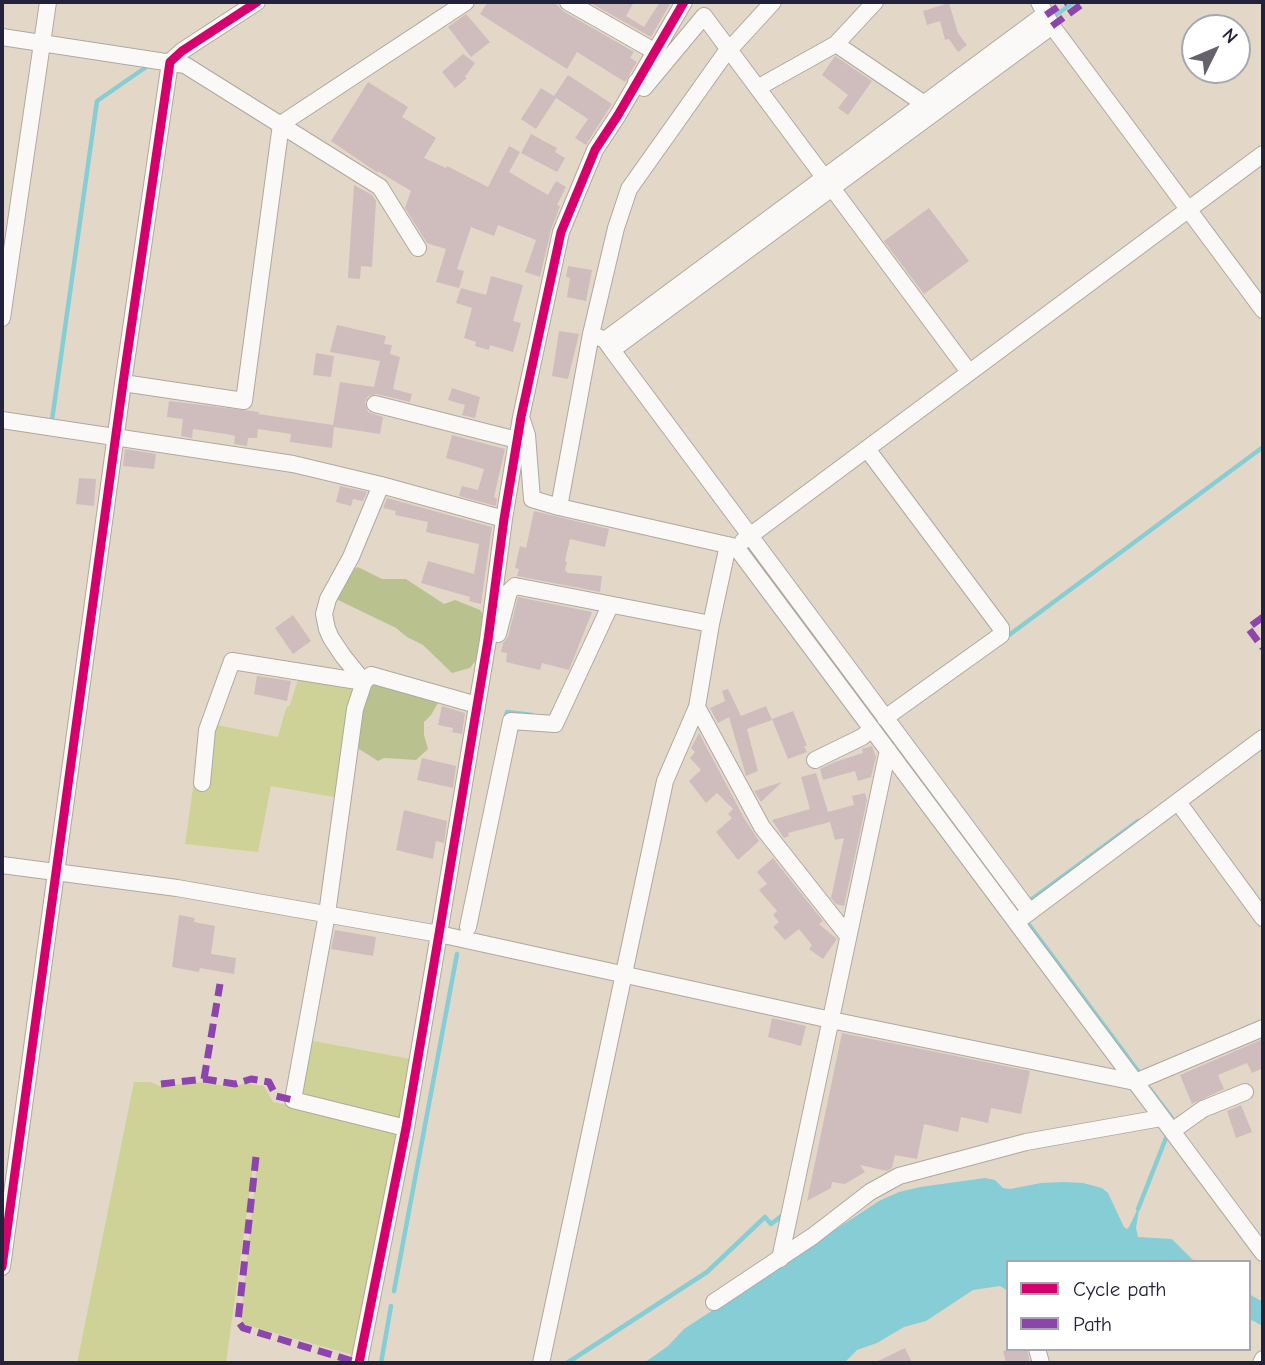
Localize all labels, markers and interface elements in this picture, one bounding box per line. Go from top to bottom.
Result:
north arrow [1181,14,1251,84]
text: N [1218,24,1242,48]
legend [1006,1260,1251,1351]
text: Cycle path [1073,1277,1166,1301]
text: Path [1073,1312,1112,1336]

